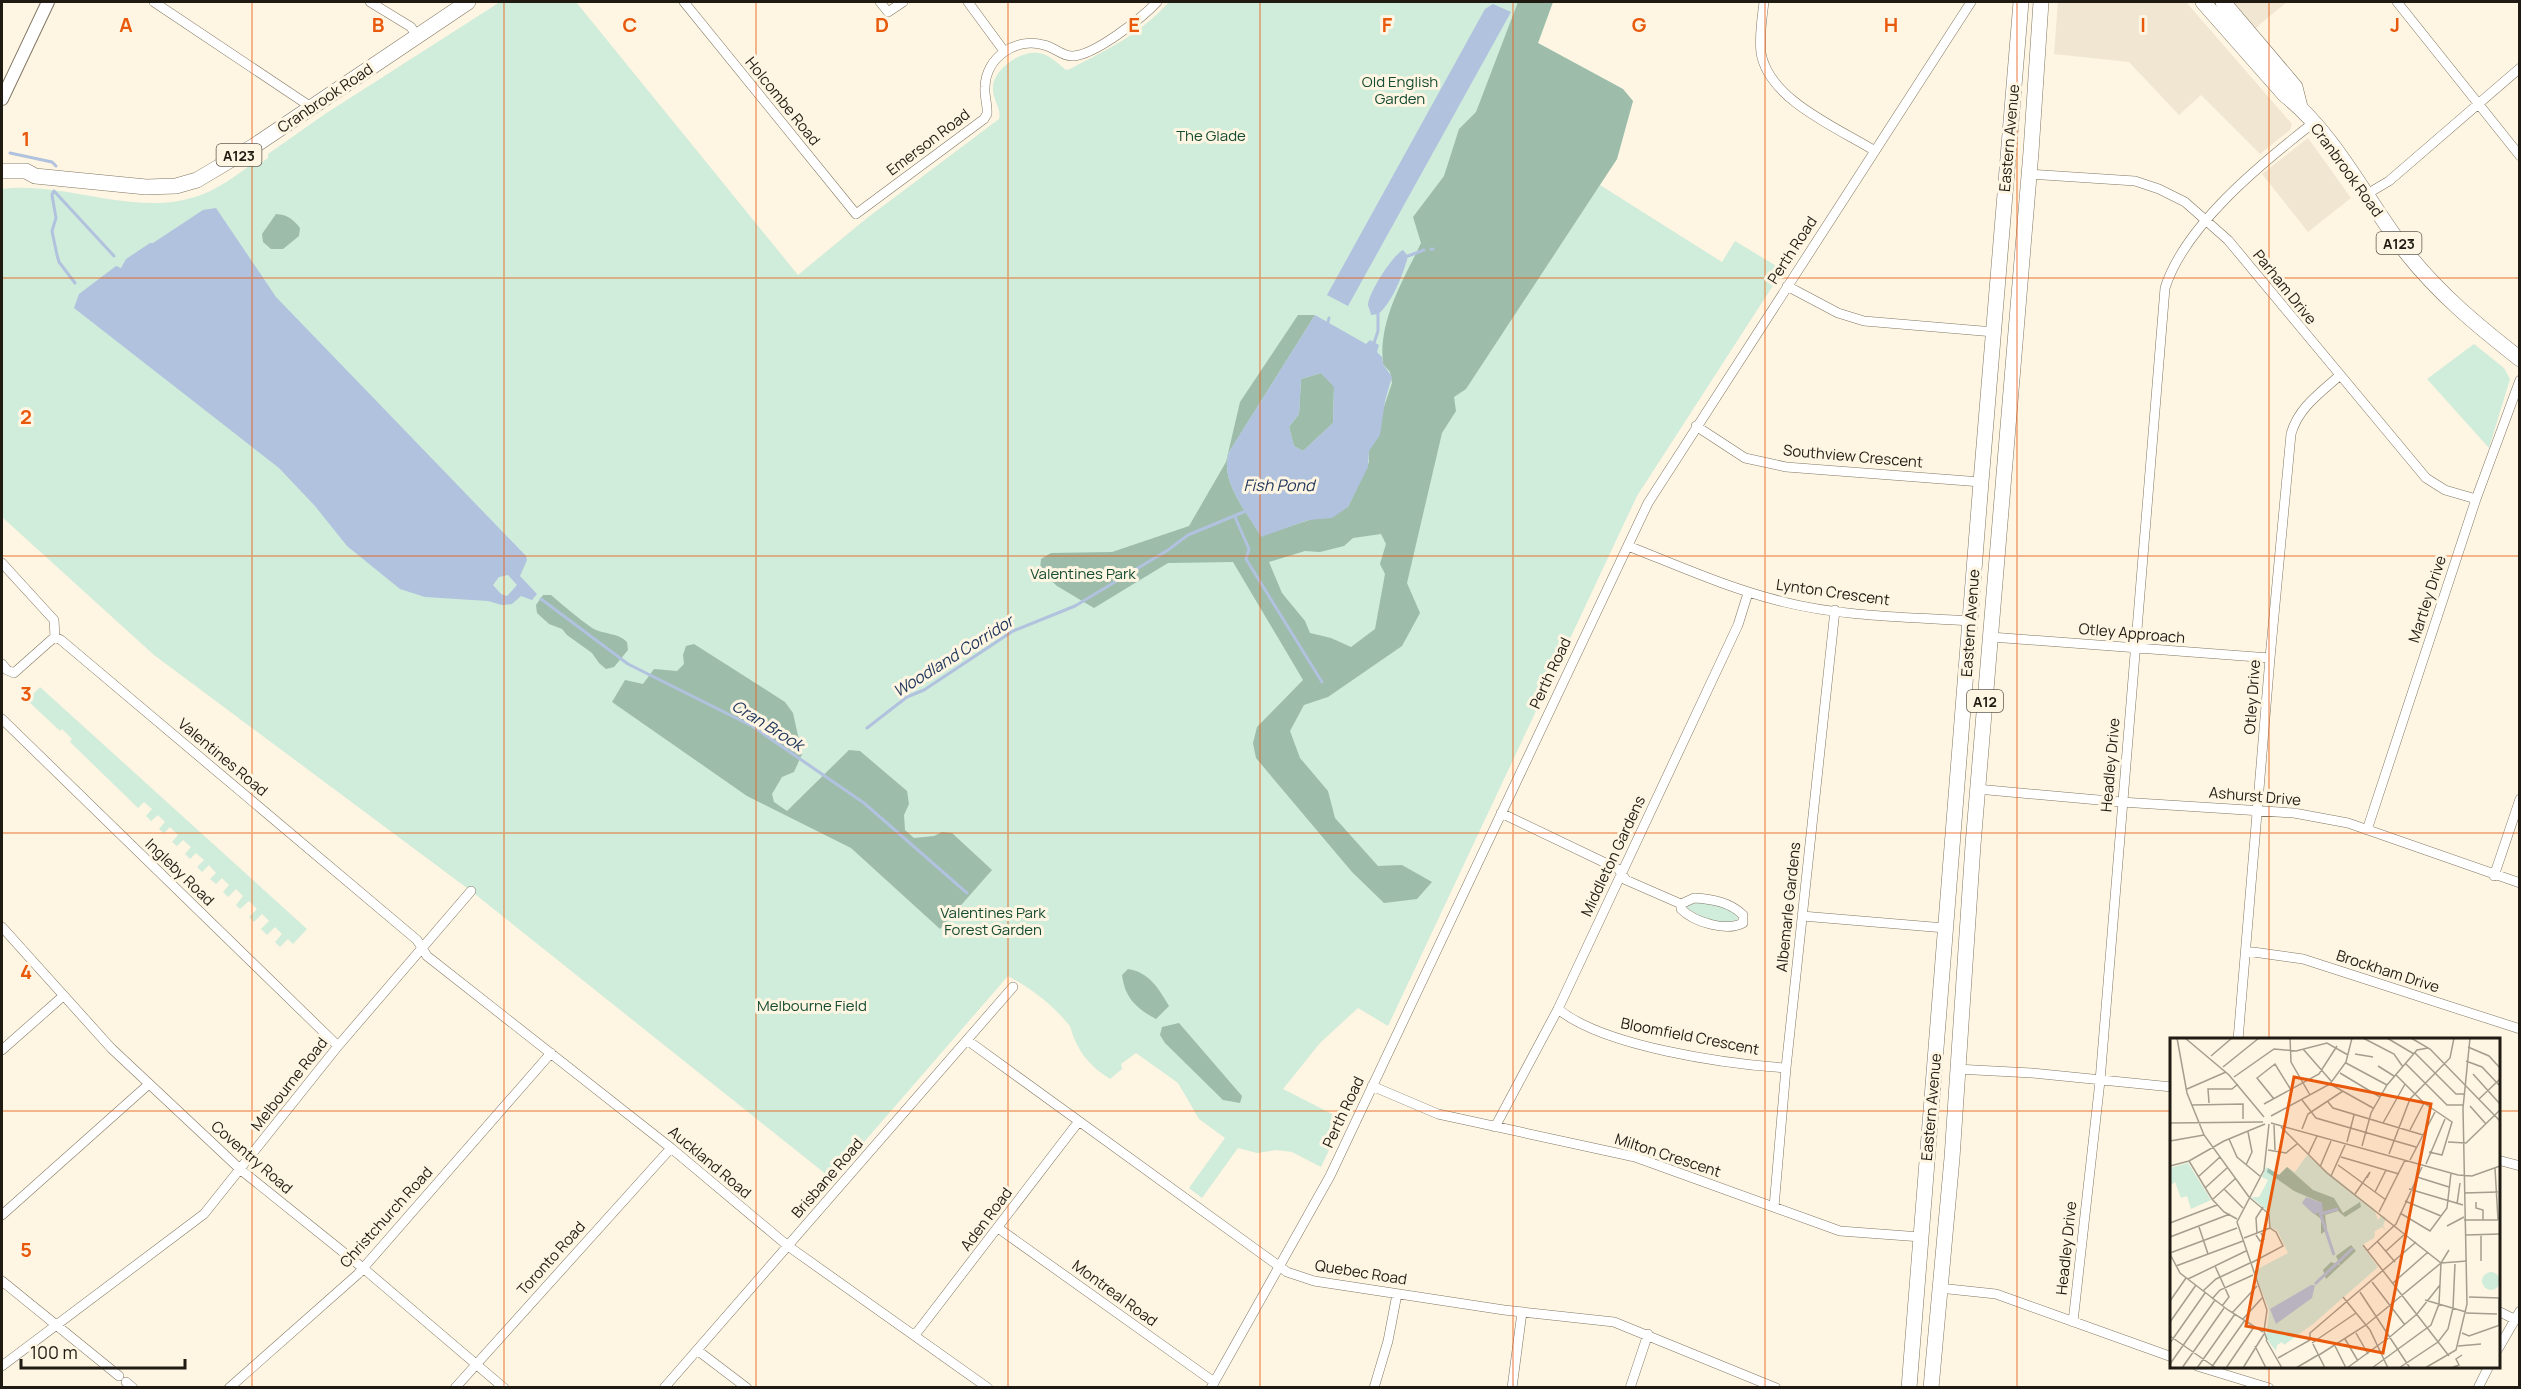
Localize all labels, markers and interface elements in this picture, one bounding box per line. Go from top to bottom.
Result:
text: A [119,11,133,38]
text: B [372,11,385,38]
text: C [623,11,637,38]
text: D [875,11,889,38]
text: E [1128,11,1140,38]
text: F [1382,11,1393,38]
text: G [1632,11,1647,38]
text: H [1884,11,1898,38]
text: I [2140,11,2146,38]
text: J [2390,11,2400,38]
street label: Holcombe Road [741,52,825,150]
street label: Cranbrook Road [273,58,377,138]
park label: Old English Garden [1362,71,1438,109]
street label: Eastern Avenue [1994,83,2024,193]
street label: Emerson Road [882,104,974,180]
street label: Cranbrook Road [2306,119,2388,221]
text: 1 [22,125,30,152]
park label: The Glade [1176,125,1246,146]
road number: A123 [216,144,262,166]
street label: Perth Road [1762,212,1822,288]
road number: A123 [2376,232,2422,254]
street label: Parham Drive [2248,245,2322,329]
text: 2 [20,403,32,430]
street label: Southview Crescent [1782,439,1924,473]
water label: Fish Pond [1244,474,1317,496]
street label: Martley Drive [2403,553,2451,645]
park label: Valentines Park [1030,563,1136,584]
street label: Eastern Avenue [1956,568,1984,678]
street label: Lynton Crescent [1775,574,1891,610]
water label: Woodland Corridor [889,609,1019,702]
street label: Otley Approach [2078,618,2186,648]
street label: Perth Road [1524,634,1576,712]
street label: Otley Drive [2239,659,2265,735]
text: 3 [20,680,32,707]
road number: A12 [1967,690,2003,712]
water label: Cran Brook [728,694,810,757]
street label: Valentines Road [174,713,272,801]
street label: Headley Drive [2095,717,2125,813]
street label: Ashurst Drive [2208,782,2302,811]
street label: Middleton Gardens [1576,792,1650,920]
street label: Ingleby Road [141,834,219,910]
street label: Albemarle Gardens [1771,841,1805,973]
park label: Valentines Park Forest Garden [940,902,1046,940]
street label: Brockham Drive [2334,944,2442,998]
text: 4 [20,958,32,985]
park label: Melbourne Field [757,995,867,1016]
street label: Bloomfield Crescent [1619,1012,1761,1060]
street label: Melbourne Road [246,1033,332,1135]
inset map [2170,1038,2500,1368]
street label: Eastern Avenue [1916,1052,1946,1162]
street label: Perth Road [1317,1073,1369,1151]
street label: Coventry Road [207,1116,297,1198]
street label: Auckland Road [664,1121,756,1203]
street label: Milton Crescent [1612,1128,1724,1182]
street label: Brisbane Road [786,1134,868,1222]
street label: Christchurch Road [335,1162,437,1272]
street label: Aden Road [955,1183,1017,1255]
street label: Headley Drive [2051,1200,2081,1296]
street label: Toronto Road [512,1216,590,1300]
text: 5 [20,1236,32,1263]
street label: Quebec Road [1313,1254,1409,1290]
street label: Montreal Road [1068,1255,1162,1331]
scale bar [21,1332,184,1370]
text: 100 m [30,1340,78,1364]

